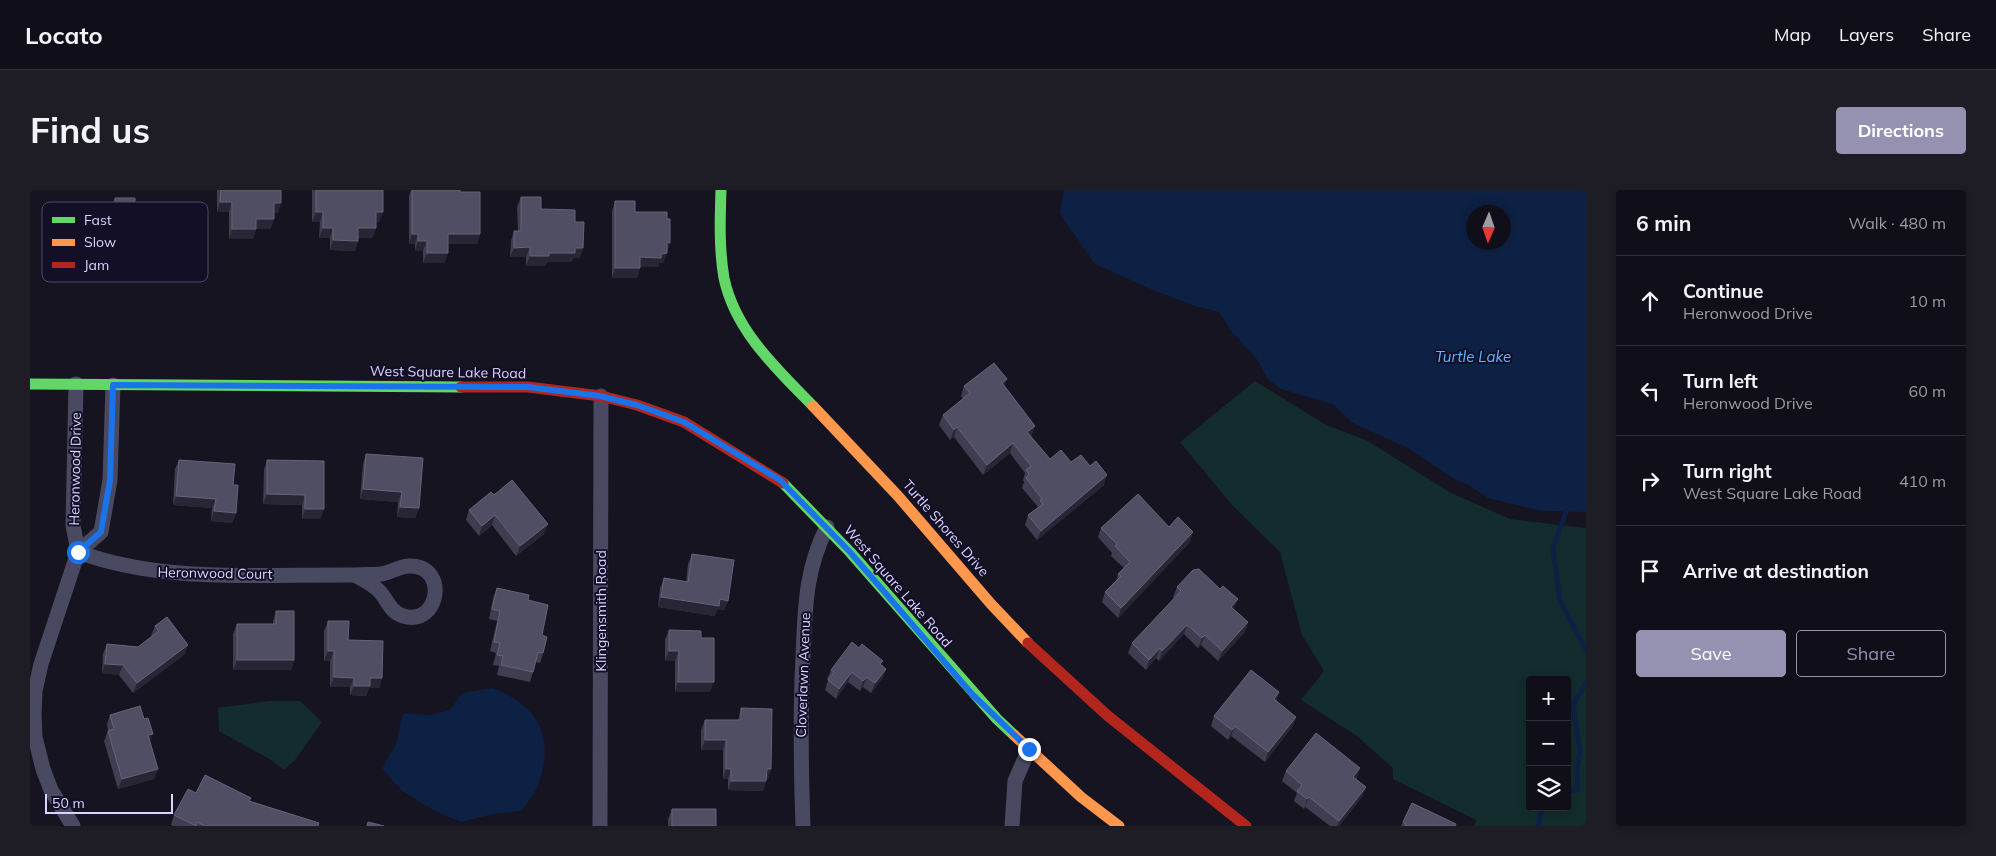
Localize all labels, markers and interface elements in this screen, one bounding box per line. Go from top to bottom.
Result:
text: Locato [25,20,103,50]
text: Map [1774,23,1811,46]
text: Layers [1839,23,1894,46]
text: Share [1922,23,1971,46]
button: Directions [1836,107,1966,154]
text: Find us [30,108,150,152]
legend [42,202,208,282]
north arrow [1466,205,1511,250]
text: 6 min [1636,210,1691,236]
text: Fast [84,211,112,229]
text: Walk · 480 m [1848,213,1946,233]
text: Slow [84,233,116,251]
text: Jam [84,256,109,274]
text: Continue [1683,279,1763,303]
icon: ahead [1636,287,1664,315]
text: 10 m [1909,291,1946,311]
text: Heronwood Drive [1683,303,1813,323]
water label: Turtle Lake [1435,347,1511,366]
street label: West Square Lake Road [370,362,526,382]
text: Turn left [1683,369,1758,393]
icon: left [1636,377,1664,405]
text: 60 m [1909,381,1946,401]
text: Heronwood Drive [1683,393,1813,413]
street label: Heronwood Drive [65,412,85,526]
text: Turn right [1683,459,1772,483]
icon: right [1636,467,1664,495]
text: 410 m [1899,471,1946,491]
street label: Turtle Shores Drive [899,476,993,580]
text: West Square Lake Road [1683,483,1862,503]
street label: West Square Lake Road [840,521,956,651]
route start [67,541,90,564]
street label: Klingensmith Road [592,550,610,672]
icon: arrive [1636,557,1664,585]
text: Arrive at destination [1683,559,1869,583]
street label: Heronwood Court [157,563,273,583]
street label: Cloverlawn Avenue [792,612,814,738]
button: Save [1636,630,1786,677]
button: Share [1796,630,1946,677]
map controls [1526,676,1571,811]
button: + [1526,676,1571,721]
button: − [1526,721,1571,766]
route end [1018,738,1041,761]
button: layers [1526,766,1571,811]
scale bar [45,791,172,814]
text: 50 m [52,794,85,812]

